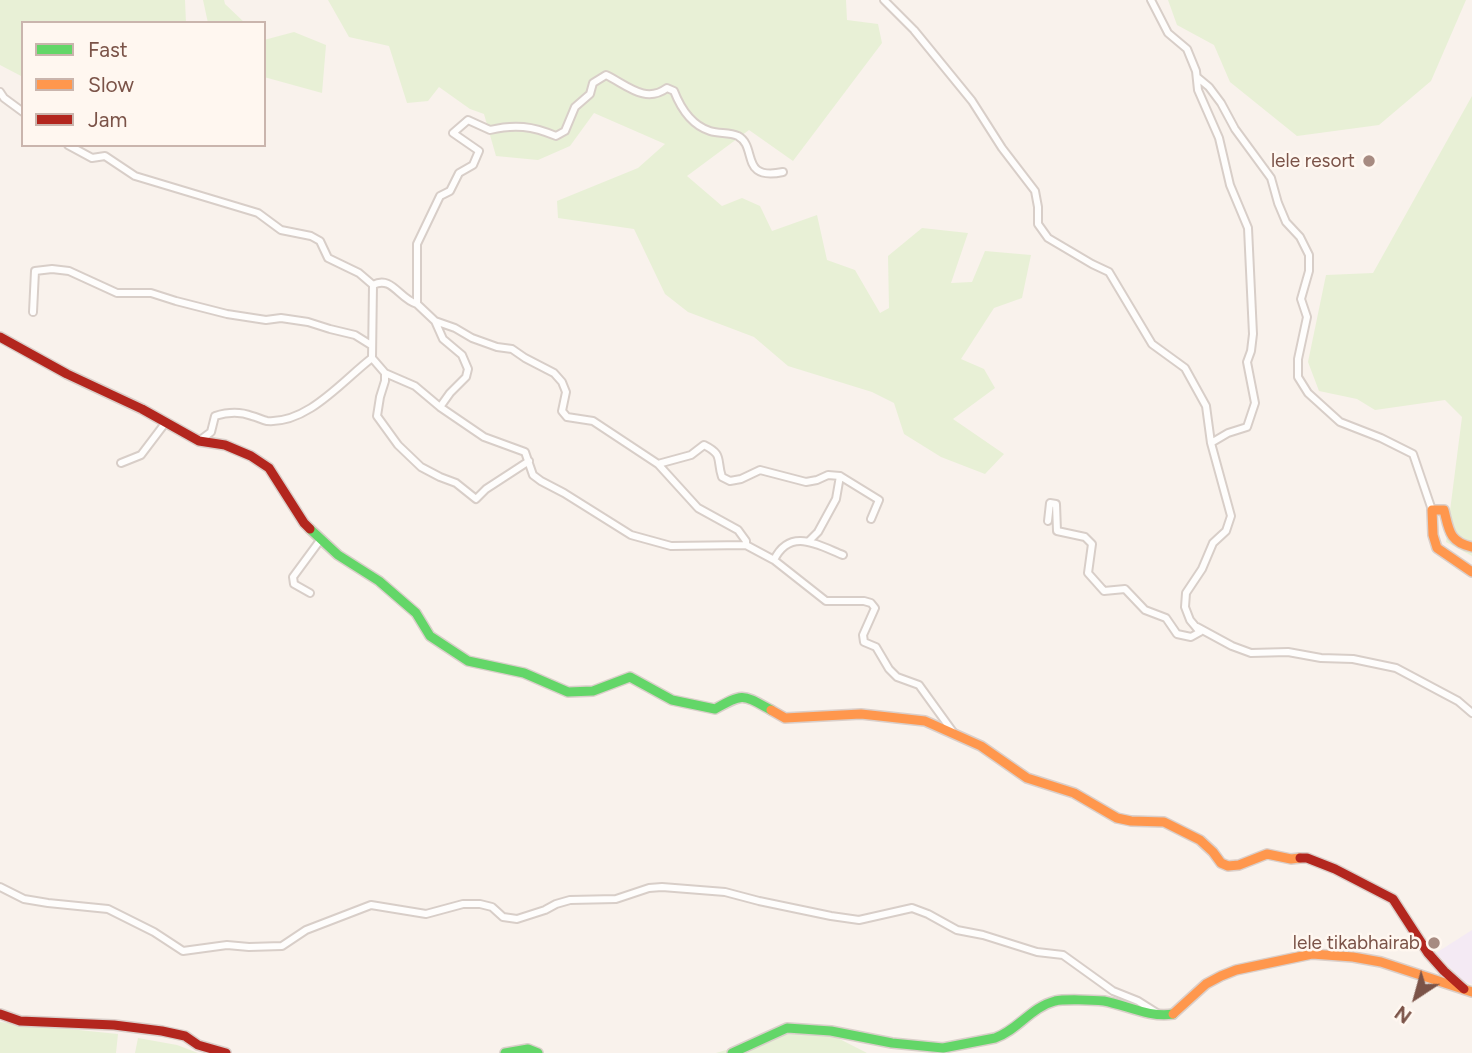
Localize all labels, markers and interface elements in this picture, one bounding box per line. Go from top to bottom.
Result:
legend [21,21,266,147]
text: Fast [88,37,128,62]
text: Slow [88,72,134,97]
text: Jam [88,107,127,132]
place label: lele resort [1271,150,1355,172]
marker: lele resort [1361,153,1377,169]
place label: lele tikabhairab [1293,932,1420,954]
marker: lele tikabhairab [1426,935,1442,951]
north arrow [1381,962,1451,1032]
text: N [1391,1001,1416,1028]

